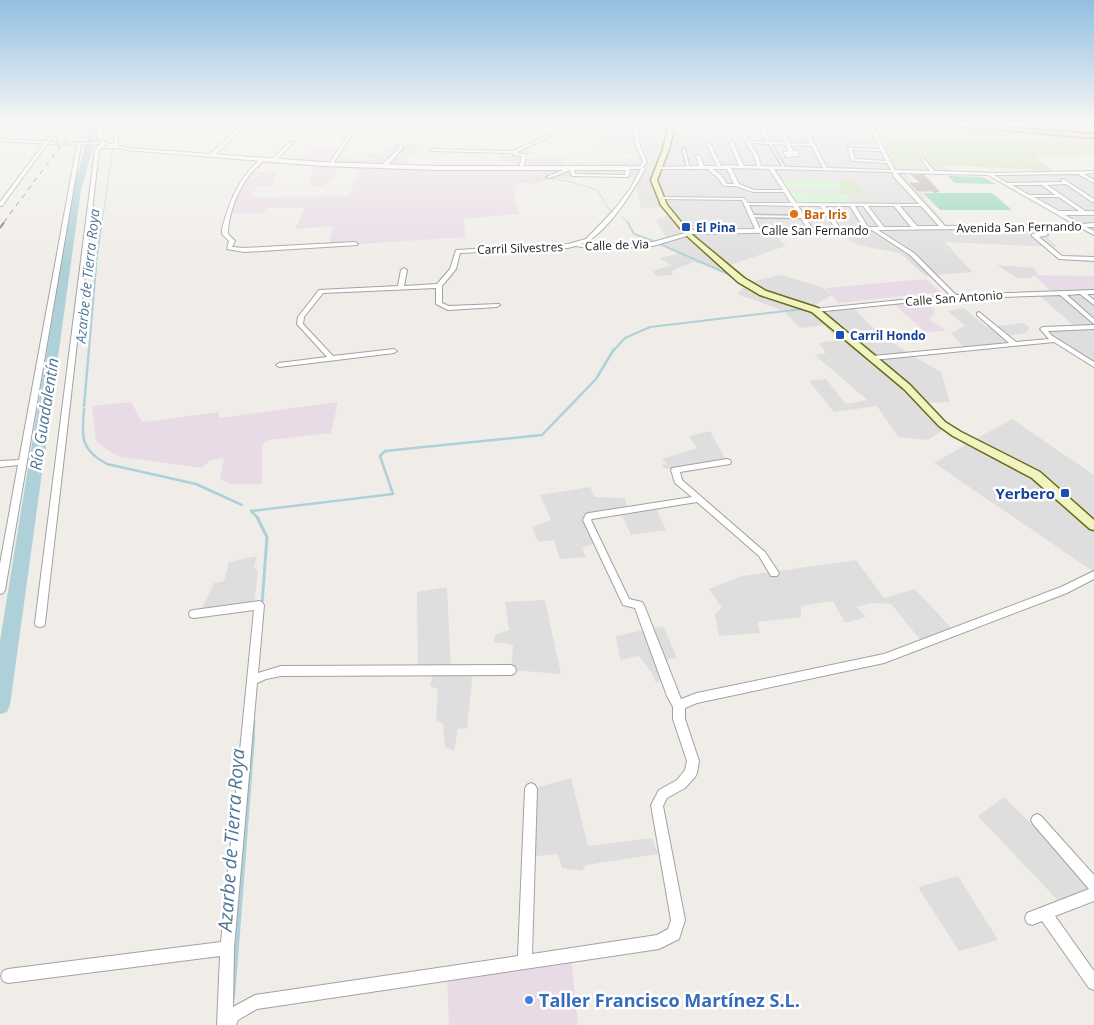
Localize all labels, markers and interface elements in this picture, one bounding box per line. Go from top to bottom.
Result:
place label: Bar Iris [804,206,847,223]
water label: Azarbe de Tierra Roya [70,208,104,345]
marker: Bar Iris [788,208,800,220]
street label: Avenida San Fernando [956,217,1082,237]
place label: El Pina [696,219,736,236]
marker: El Pina [680,221,692,233]
street label: Calle San Fernando [761,222,869,239]
street label: Calle de Via [585,235,649,255]
street label: Carril Silvestres [477,238,564,258]
street label: Calle San Antonio [905,286,1003,310]
place label: Carril Hondo [850,327,926,344]
marker: Carril Hondo [834,329,846,341]
water label: Río Guadalentín [24,356,64,472]
place label: Yerbero [996,483,1055,503]
marker: Yerbero [1059,487,1071,499]
water label: Azarbe de Tierra Roya [211,747,250,934]
place label: Taller Francisco Martínez S.L. [539,988,800,1012]
marker: Taller Francisco Martínez S.L. [523,994,535,1006]

